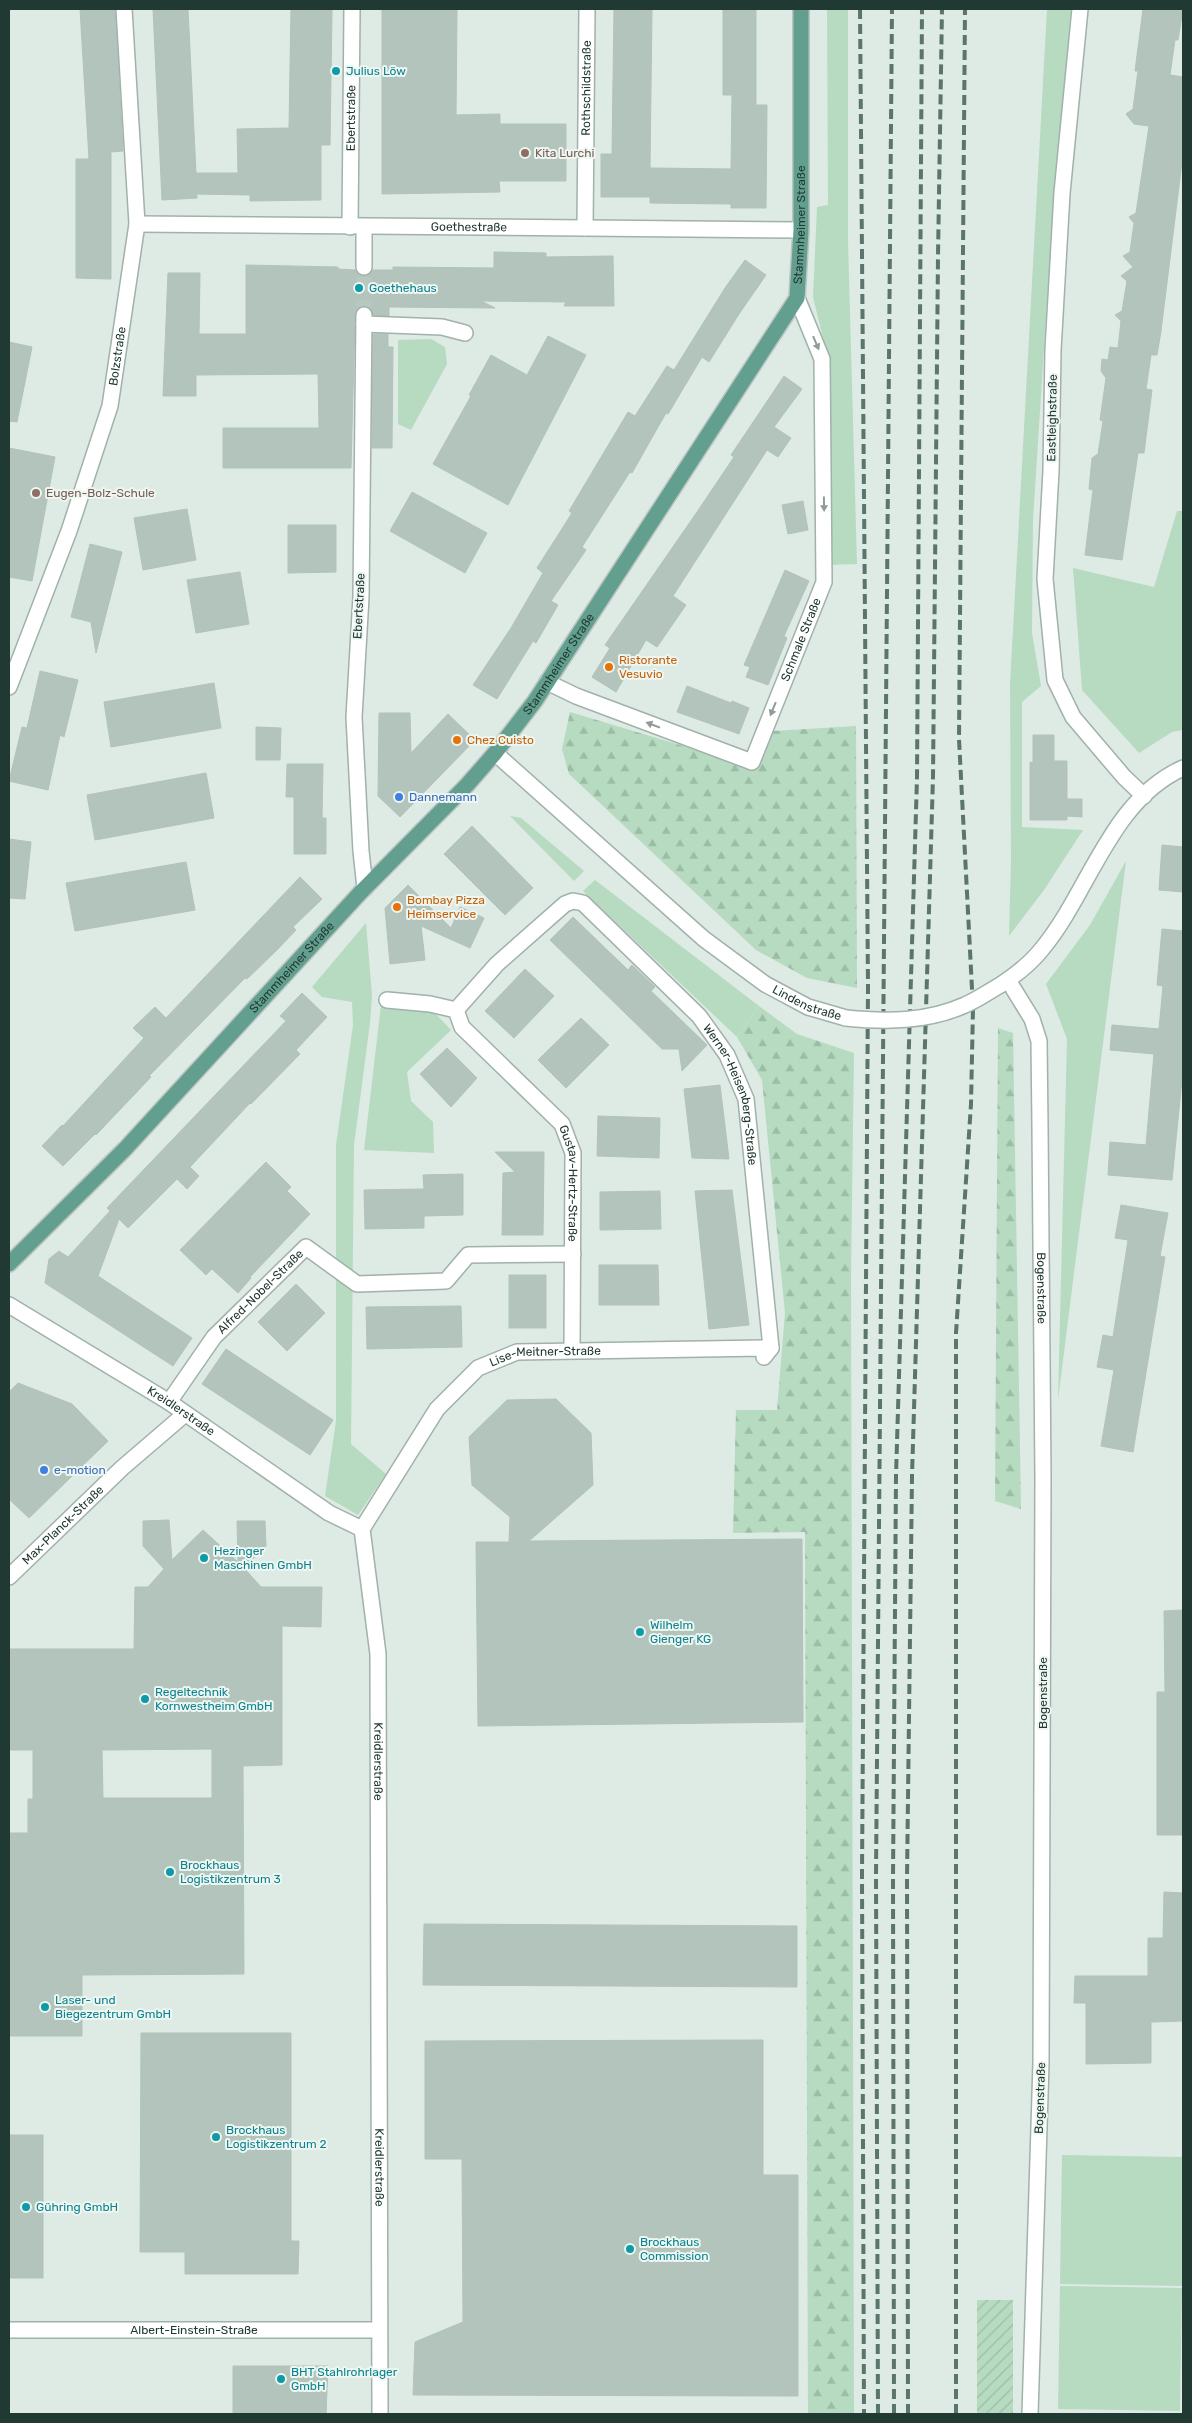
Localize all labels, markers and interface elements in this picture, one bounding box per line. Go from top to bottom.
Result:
street label: Rothschildstraße [579,40,594,136]
place label: Julius Löw [346,64,406,78]
marker: Julius Löw [330,65,342,77]
street label: Ebertstraße [344,85,358,151]
place label: Kita Lurchi [535,146,595,160]
marker: Kita Lurchi [519,147,531,159]
street label: Stammheimer Straße [791,165,808,285]
street label: Goethestraße [431,220,507,234]
place label: Goethehaus [369,281,437,295]
marker: Goethehaus [353,282,365,294]
street label: Bolzstraße [106,325,129,387]
one-way arrow [812,336,820,350]
street label: Eastleighstraße [1044,374,1060,462]
place label: Eugen-Bolz-Schule [46,486,155,500]
marker: Eugen-Bolz-Schule [30,487,42,499]
one-way arrow [820,496,828,512]
street label: Ebertstraße [350,572,368,639]
street label: Schmale Straße [778,596,824,683]
street label: Stammheimer Straße [520,610,597,717]
place label: Ristorante Vesuvio [619,653,677,681]
marker: Ristorante Vesuvio [603,661,615,673]
one-way arrow [769,702,777,716]
one-way arrow [646,720,660,728]
place label: Chez Cuisto [467,733,534,747]
marker: Chez Cuisto [451,734,463,746]
place label: Dannemann [409,790,477,804]
marker: Dannemann [393,791,405,803]
place label: Bombay Pizza Heimservice [407,893,485,921]
marker: Bombay Pizza Heimservice [391,901,403,913]
street label: Stammheimer Straße [246,919,337,1016]
street label: Lindenstraße [770,982,843,1023]
street label: Werner-Heisenberg-Straße [700,1021,760,1166]
street label: Gustav-Hertz-Straße [556,1123,580,1242]
street label: Alfred-Nobel-Straße [215,1246,306,1337]
street label: Bogenstraße [1034,1252,1049,1324]
street label: Lise-Meitner-Straße [487,1344,601,1370]
street label: Kreidlerstraße [145,1383,218,1439]
place label: e-motion [54,1463,106,1477]
marker: e-motion [38,1464,50,1476]
street label: Max-Planck-Straße [19,1482,107,1567]
place label: Hezinger Maschinen GmbH [214,1544,312,1572]
marker: Hezinger Maschinen GmbH [198,1552,210,1564]
place label: Wilhelm Gienger KG [650,1618,711,1646]
marker: Wilhelm Gienger KG [634,1626,646,1638]
street label: Bogenstraße [1036,1657,1050,1729]
place label: Regeltechnik Kornwestheim GmbH [155,1685,273,1713]
marker: Regeltechnik Kornwestheim GmbH [139,1693,151,1705]
street label: Kreidlerstraße [371,1722,385,1801]
place label: Brockhaus Logistikzentrum 3 [180,1858,281,1886]
marker: Brockhaus Logistikzentrum 3 [164,1866,176,1878]
place label: Laser- und Biegezentrum GmbH [55,1993,171,2021]
marker: Laser- und Biegezentrum GmbH [39,2001,51,2013]
street label: Bogenstraße [1032,2062,1048,2134]
place label: Brockhaus Logistikzentrum 2 [226,2123,327,2151]
street label: Kreidlerstraße [372,2128,386,2207]
marker: Brockhaus Logistikzentrum 2 [210,2131,222,2143]
place label: Gühring GmbH [36,2200,118,2214]
marker: Gühring GmbH [20,2201,32,2213]
place label: Brockhaus Commission [640,2235,708,2263]
marker: Brockhaus Commission [624,2243,636,2255]
street label: Albert-Einstein-Straße [130,2323,258,2337]
place label: BHT Stahlrohrlager GmbH [291,2365,398,2393]
marker: BHT Stahlrohrlager GmbH [275,2373,287,2385]

